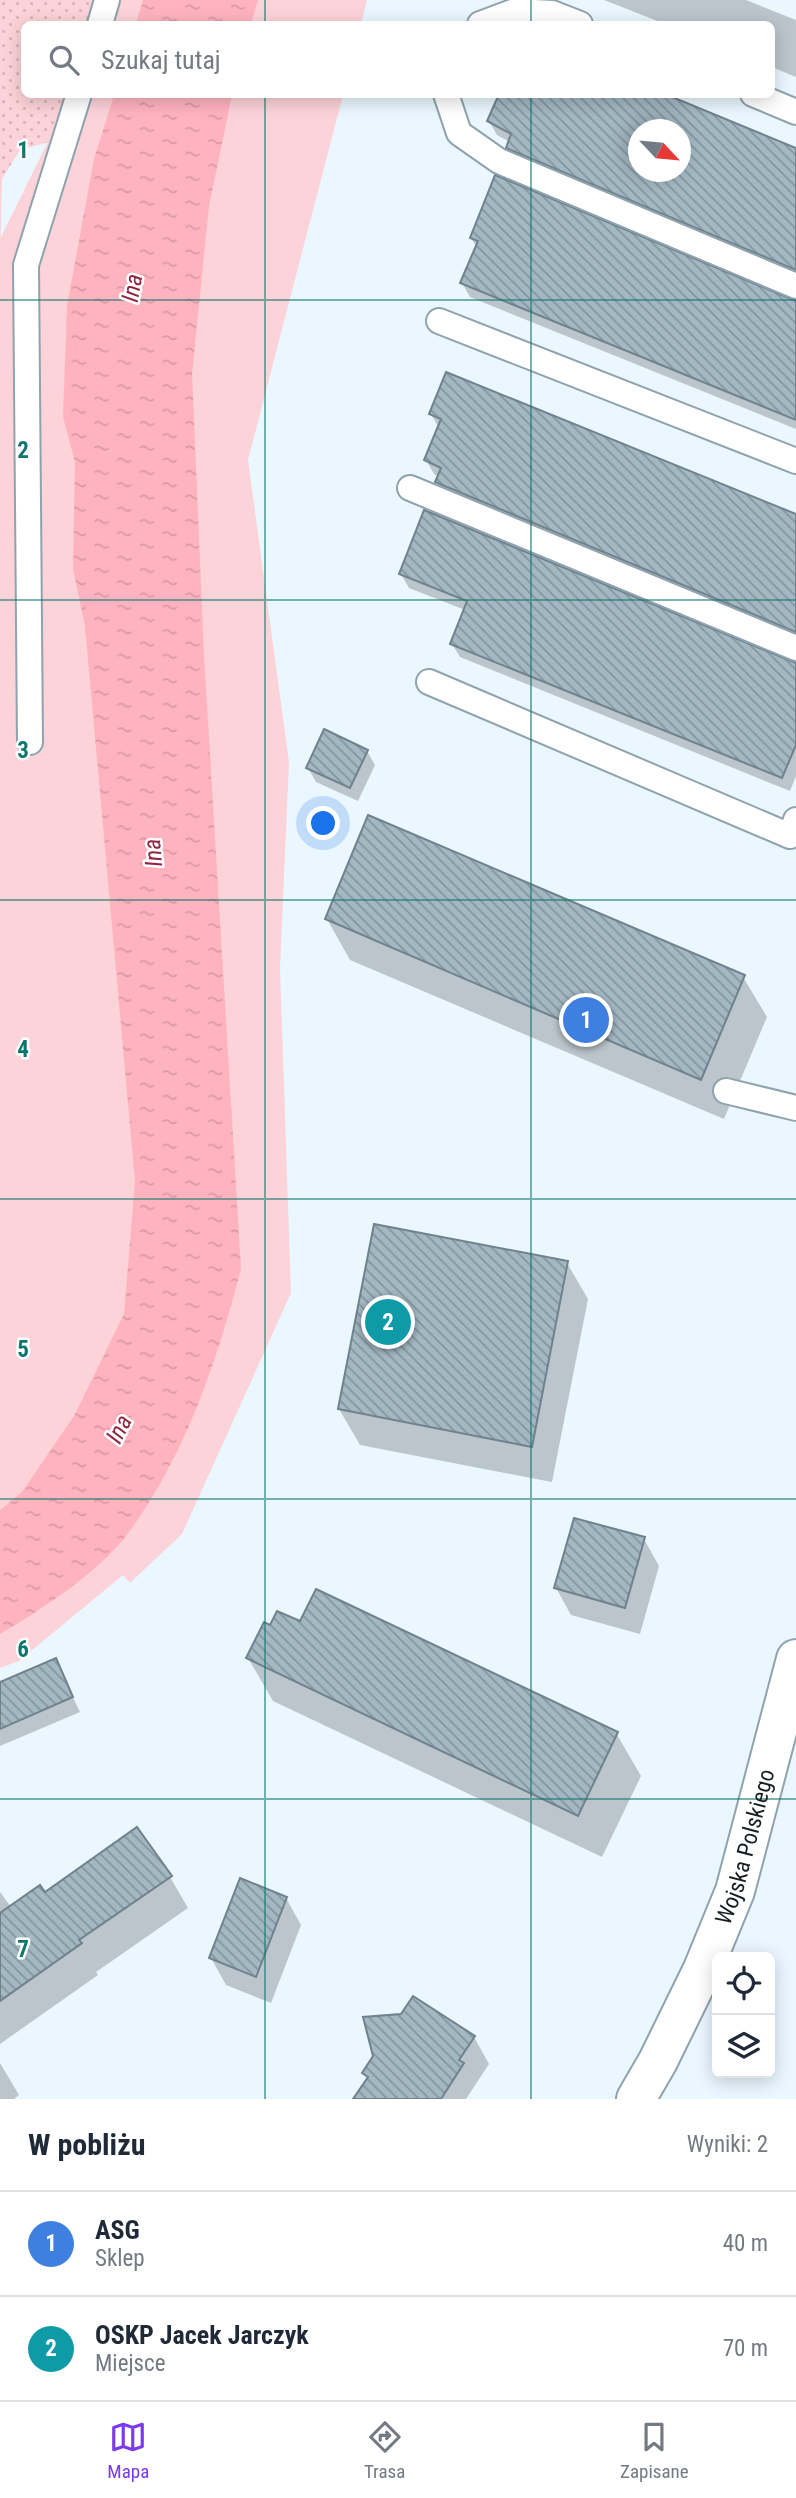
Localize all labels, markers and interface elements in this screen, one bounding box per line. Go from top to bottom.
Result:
search box [21,21,775,98]
icon: search [45,41,83,79]
text: Szukaj tutaj [101,45,221,75]
north arrow [628,119,691,182]
text: 1 [17,137,29,164]
water label: Ina [116,272,148,304]
text: 2 [17,437,29,464]
text: 3 [17,737,29,764]
your location [306,806,340,840]
water label: Ina [138,838,168,868]
pin: 1 [563,994,609,1046]
text: 4 [17,1036,29,1063]
pin: 2 [365,1296,411,1348]
text: 5 [17,1336,29,1363]
water label: Ina [100,1410,138,1448]
text: 6 [17,1636,29,1663]
street label: Wojska Polskiego [709,1766,780,1928]
text: 7 [17,1936,29,1963]
map controls [712,1952,775,2078]
button: locate [712,1952,775,2015]
button: layers [712,2015,775,2078]
text: W pobliżu [28,2127,145,2162]
text: Wyniki: 2 [687,2131,768,2158]
text: ASG [95,2215,140,2245]
text: 1 [45,2230,57,2257]
text: 40 m [723,2230,768,2257]
text: Sklep [95,2245,145,2272]
text: OSKP Jacek Jarczyk [95,2320,309,2350]
text: 2 [45,2335,57,2362]
text: 70 m [723,2335,768,2362]
text: Miejsce [95,2350,165,2377]
tab: Mapa [107,2418,149,2483]
tab: Trasa [364,2418,405,2483]
tab: Zapisane [620,2418,689,2483]

